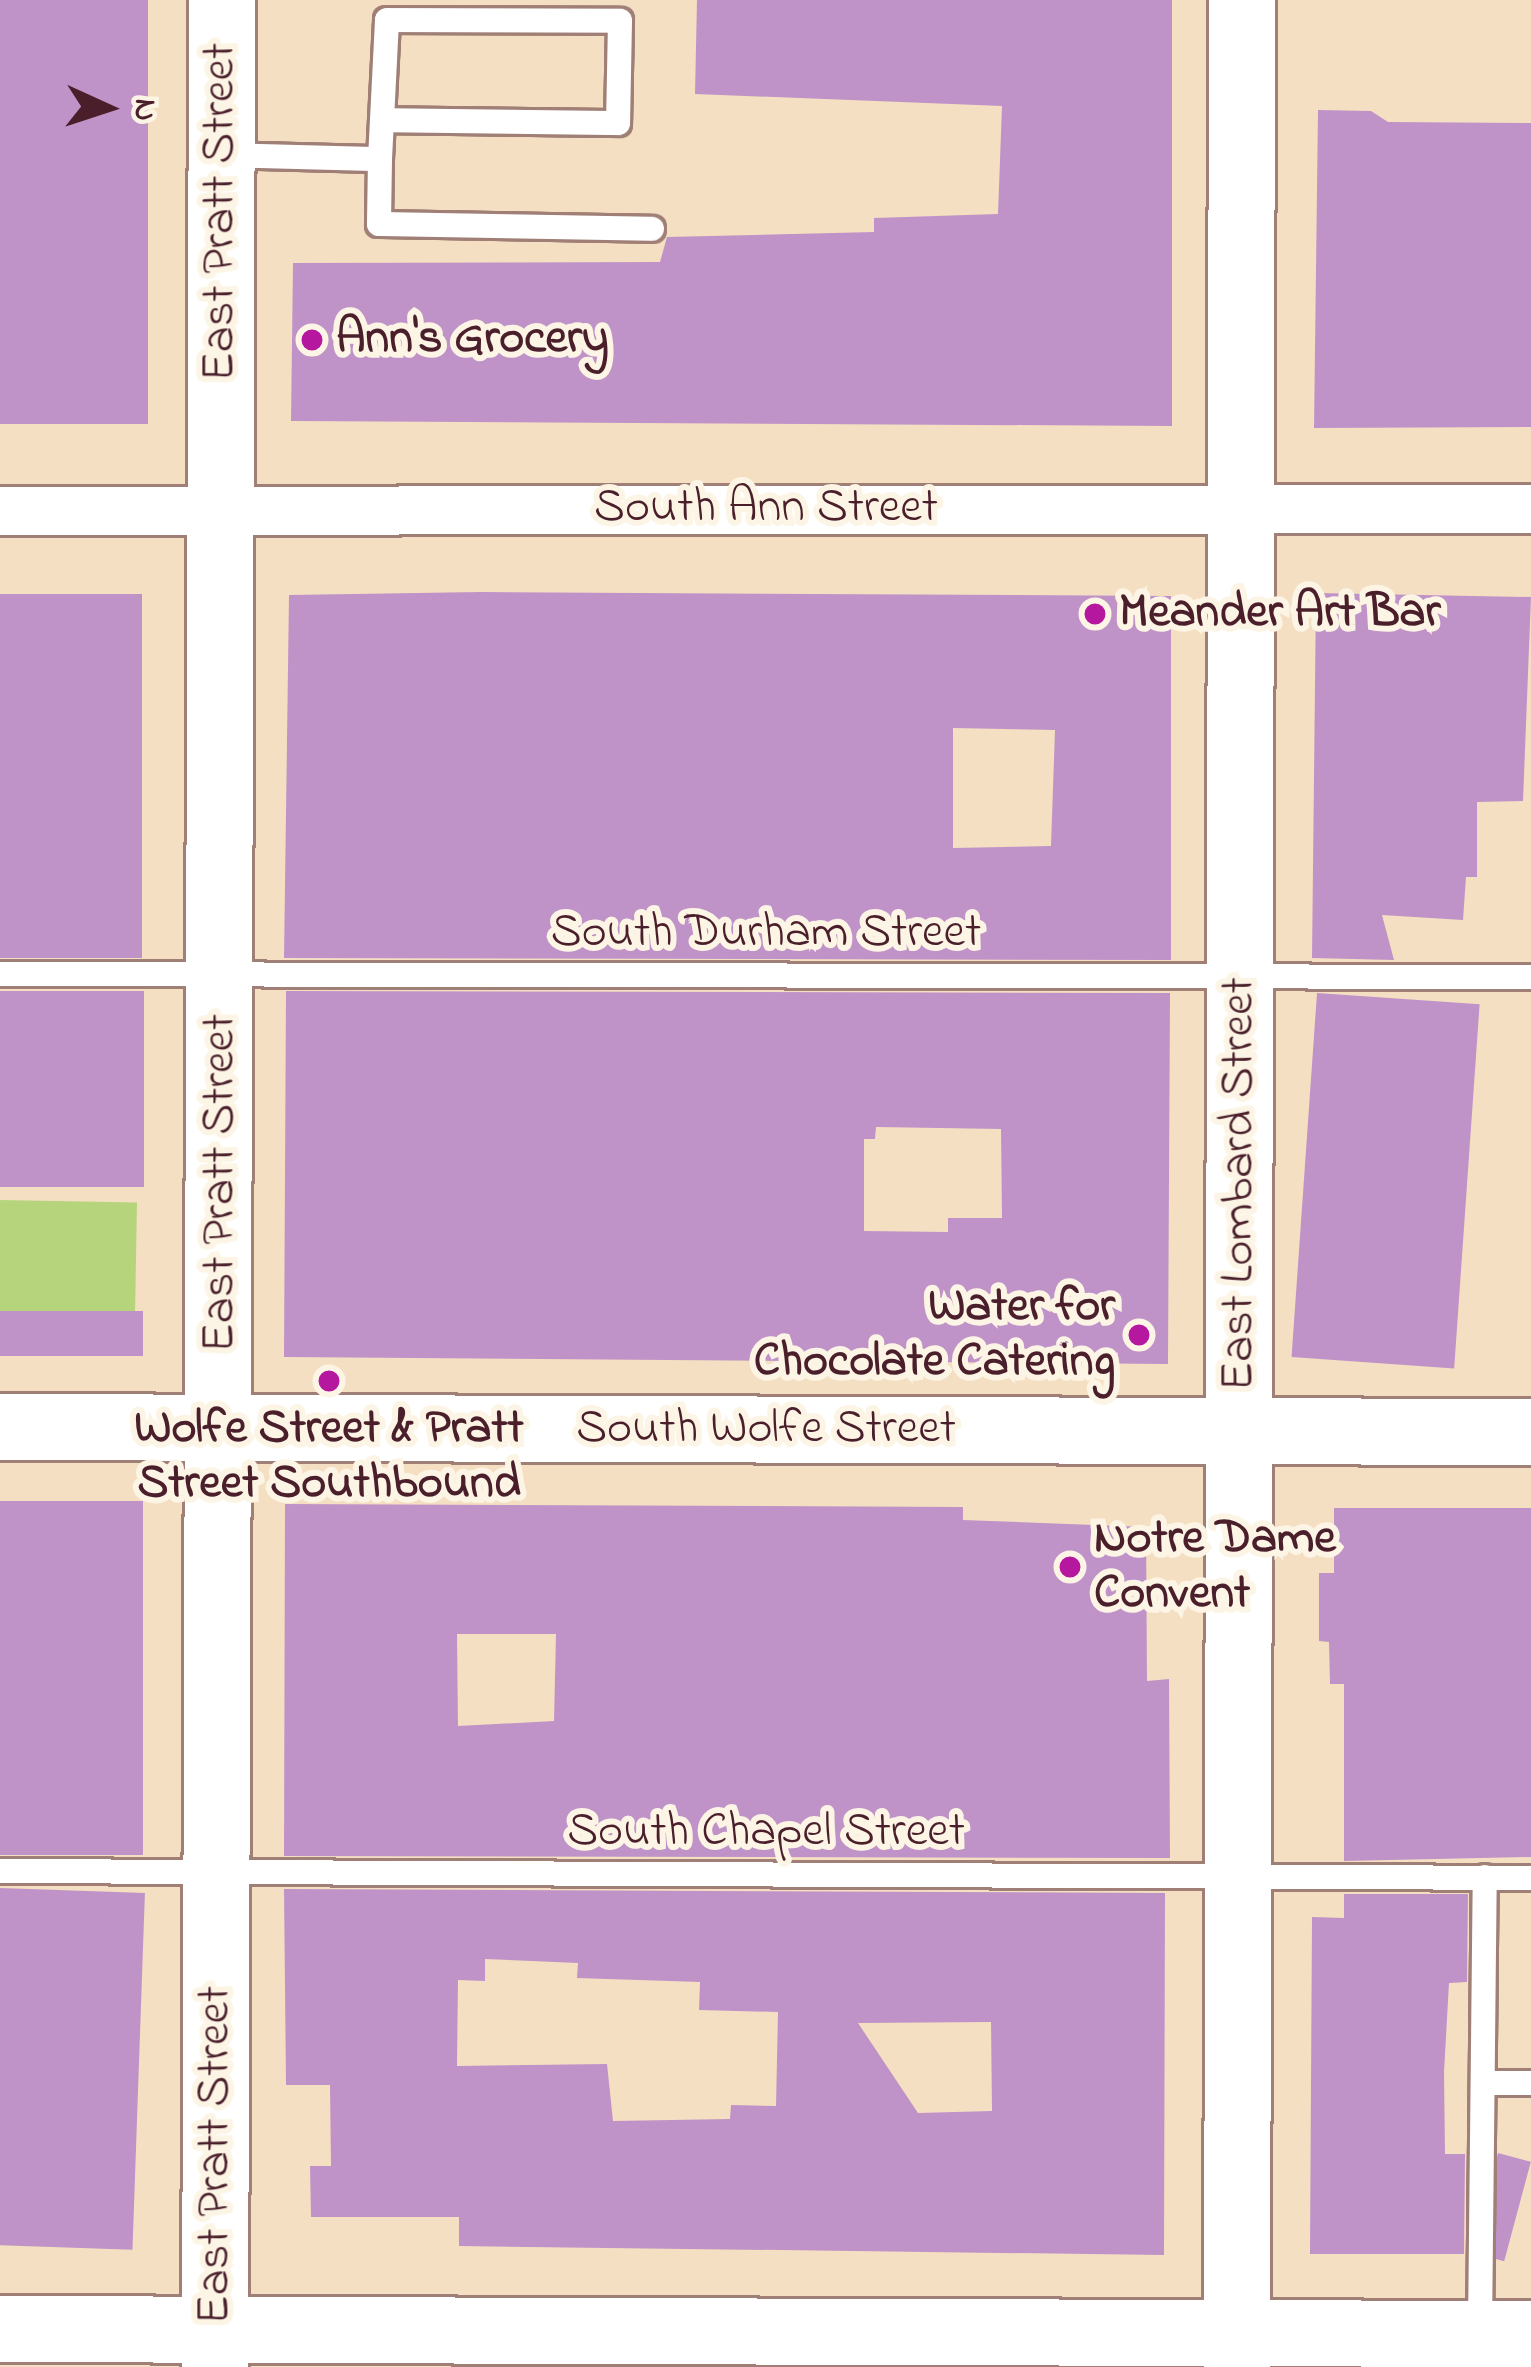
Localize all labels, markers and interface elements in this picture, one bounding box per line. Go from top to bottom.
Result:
street label: East Pratt Street [192,43,250,381]
north arrow [48,48,168,168]
text: N [119,98,169,122]
place label: Ann's Grocery [336,311,609,369]
marker: Ann's Grocery [299,327,325,353]
street label: South Ann Street [594,480,938,538]
place label: Meander Art Bar [1119,585,1440,643]
marker: Meander Art Bar [1082,601,1108,627]
street label: South Durham Street [551,905,981,963]
street label: East Lombard Street [1211,977,1269,1391]
street label: East Pratt Street [192,1014,250,1352]
place label: Water for Chocolate Catering [754,1278,1115,1391]
marker: Water for Chocolate Catering [1126,1322,1152,1348]
marker: Wolfe Street & Pratt Street Southbound [316,1368,342,1394]
place label: Wolfe Street & Pratt Street Southbound [134,1400,524,1513]
street label: South Wolfe Street [576,1401,956,1459]
place label: Notre Dame Convent [1094,1510,1336,1623]
marker: Notre Dame Convent [1057,1554,1083,1580]
street label: South Chapel Street [567,1804,965,1862]
street label: East Pratt Street [187,1986,245,2324]

